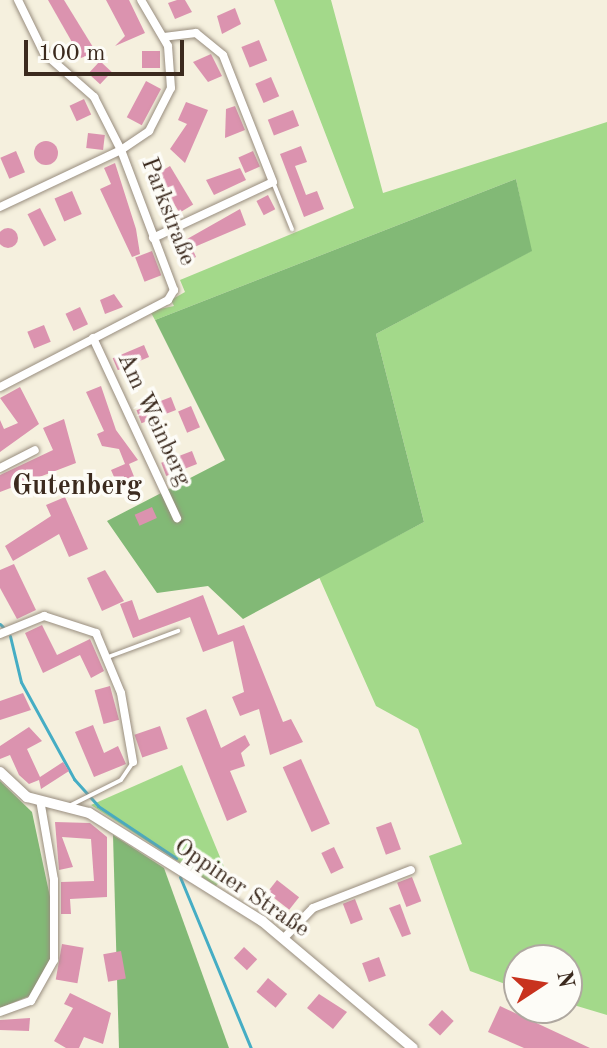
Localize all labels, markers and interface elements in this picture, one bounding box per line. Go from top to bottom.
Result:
scale bar [28,24,188,74]
text: 100 m [38,42,106,66]
street label: Parkstraße [133,154,201,270]
street label: Am Weinberg [110,349,196,491]
district label: Gutenberg [12,470,142,504]
street label: Oppiner Straße [168,833,314,945]
north arrow [503,944,583,1024]
text: N [552,969,577,990]

